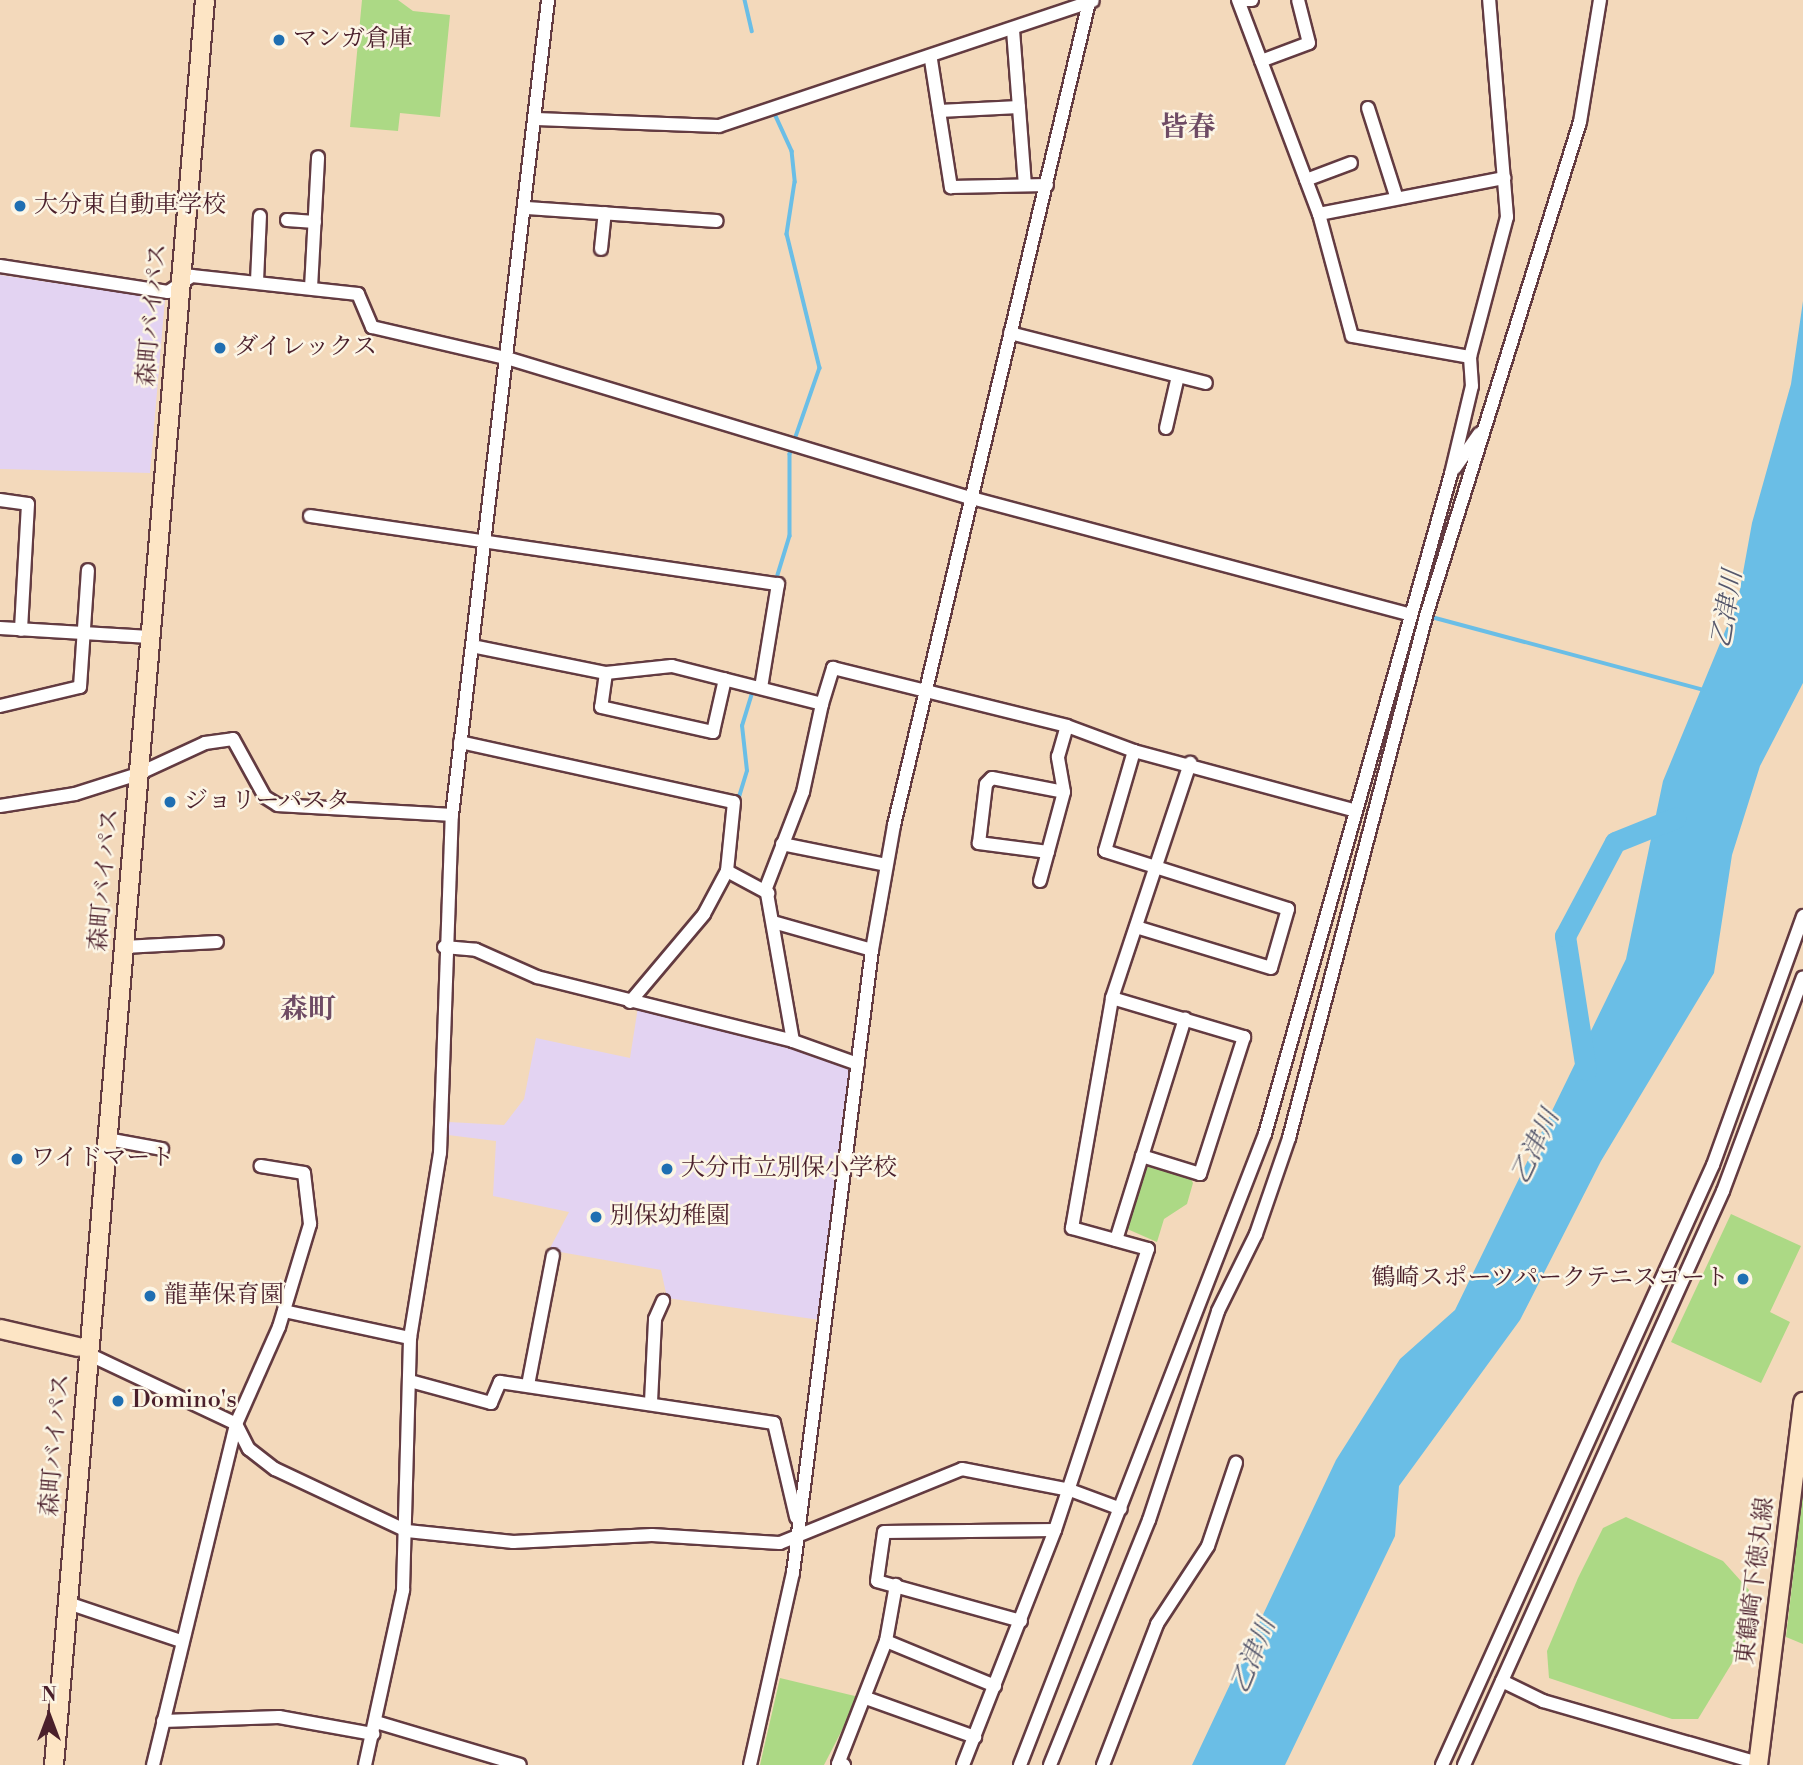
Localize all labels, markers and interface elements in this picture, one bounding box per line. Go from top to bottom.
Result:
place label: マンガ倉庫 [293,26,413,54]
marker: マンガ倉庫 [271,32,287,48]
district label: 皆春 [1160,111,1216,145]
place label: 大分東自動車学校 [34,192,226,220]
marker: 大分東自動車学校 [12,198,28,214]
street label: 森町バイパス [132,242,174,388]
place label: ダイレックス [234,334,378,362]
marker: ダイレックス [212,340,228,356]
water label: 乙津川 [1706,568,1750,650]
place label: ジョリーパスタ [184,788,352,816]
marker: ジョリーパスタ [162,794,178,810]
street label: 森町バイパス [84,807,126,953]
district label: 森町 [280,993,336,1027]
water label: 乙津川 [1505,1105,1567,1189]
place label: ワイドマート [31,1145,175,1173]
marker: ワイドマート [9,1151,25,1167]
place label: 大分市立別保小学校 [681,1155,897,1183]
marker: 大分市立別保小学校 [659,1161,675,1177]
place label: 別保幼稚園 [610,1203,730,1231]
marker: 別保幼稚園 [588,1209,604,1225]
place label: 鶴崎スポーツパークテニスコート [1369,1265,1729,1293]
marker: 鶴崎スポーツパークテニスコート [1735,1271,1751,1287]
place label: 龍華保育園 [164,1282,284,1310]
marker: 龍華保育園 [142,1288,158,1304]
street label: 森町バイパス [35,1372,77,1518]
place label: Domino's [132,1387,237,1415]
marker: Domino's [110,1393,126,1409]
street label: 東鶴崎下徳丸線 [1731,1496,1781,1666]
water label: 乙津川 [1225,1614,1283,1698]
north arrow [14,1681,84,1751]
text: N [41,1683,57,1707]

